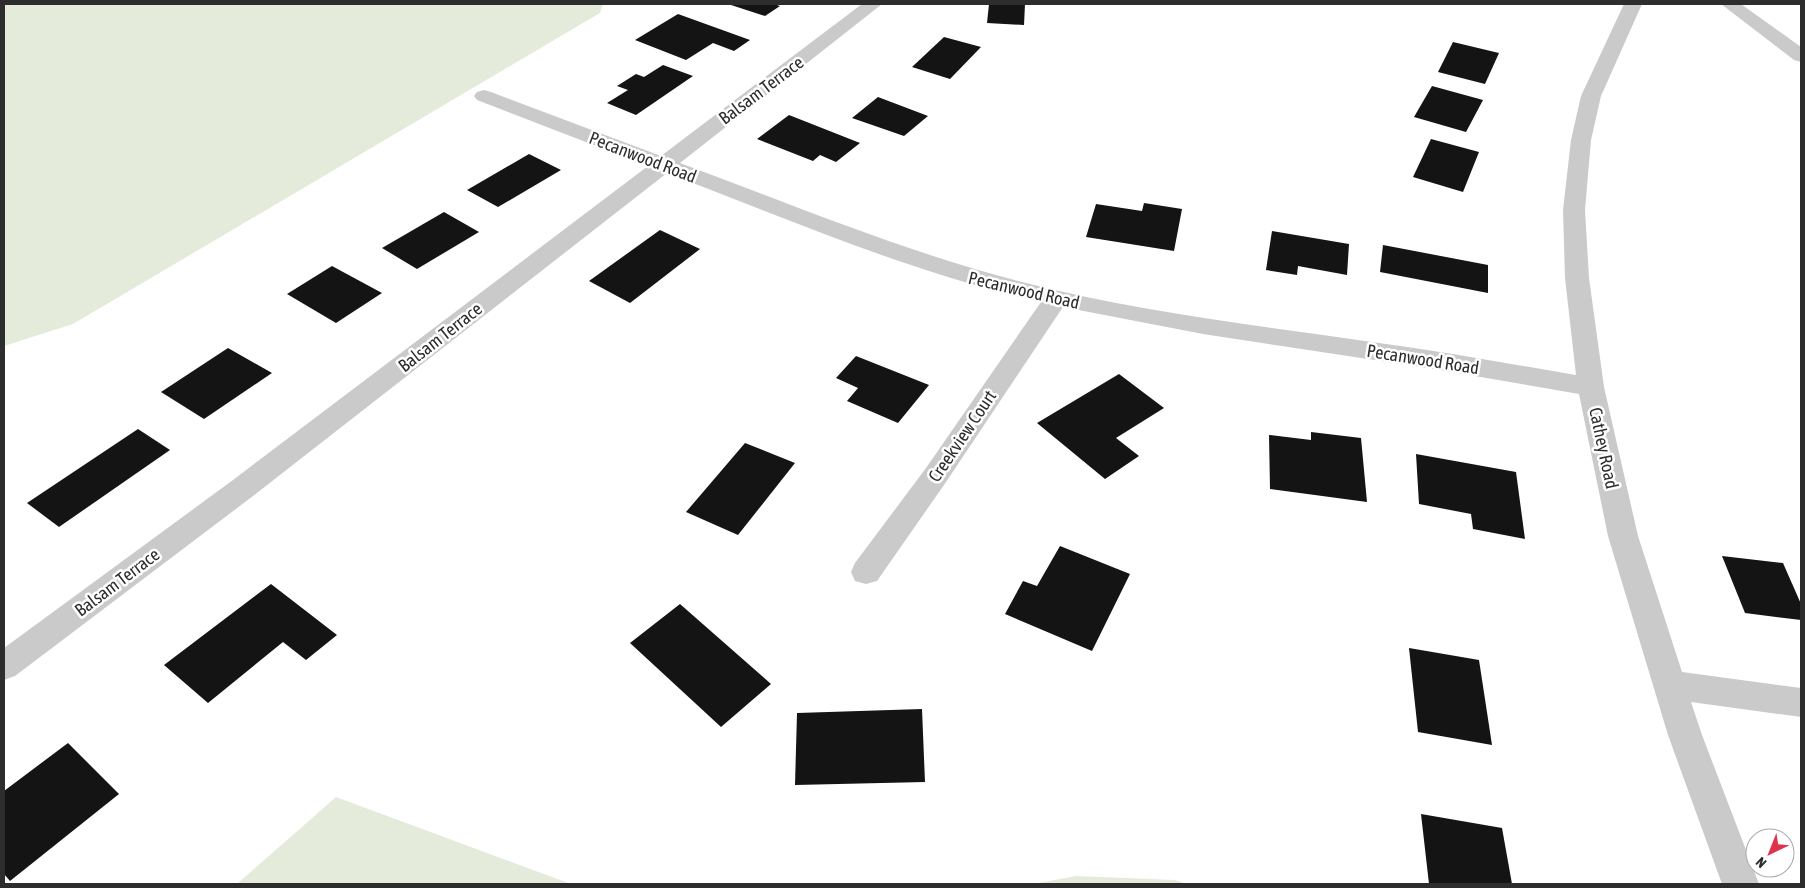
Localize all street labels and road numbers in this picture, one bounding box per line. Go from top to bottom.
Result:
street label: Balsam Terrace [715,51,807,129]
street label: Pecanwood Road [586,127,700,187]
street label: Pecanwood Road [966,267,1082,313]
street label: Balsam Terrace [394,298,486,376]
street label: Pecanwood Road [1365,340,1481,378]
street label: Creekview Court [924,386,1000,486]
street label: Cathey Road [1585,405,1623,491]
street label: Balsam Terrace [71,543,163,621]

